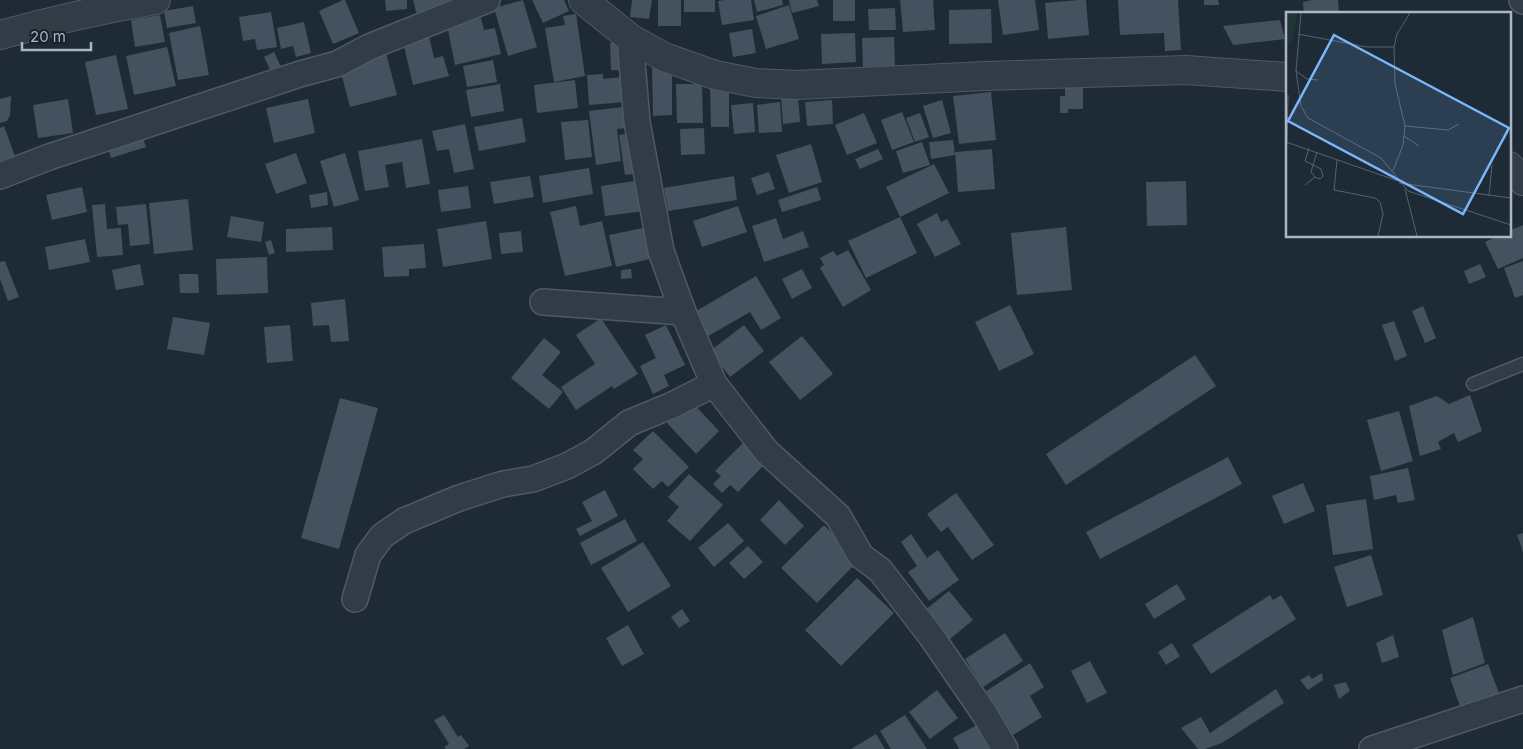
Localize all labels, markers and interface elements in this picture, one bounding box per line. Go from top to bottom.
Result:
inset map [1286,12,1510,238]
scale bar [22,20,91,52]
text: 20 m [30,27,66,46]

